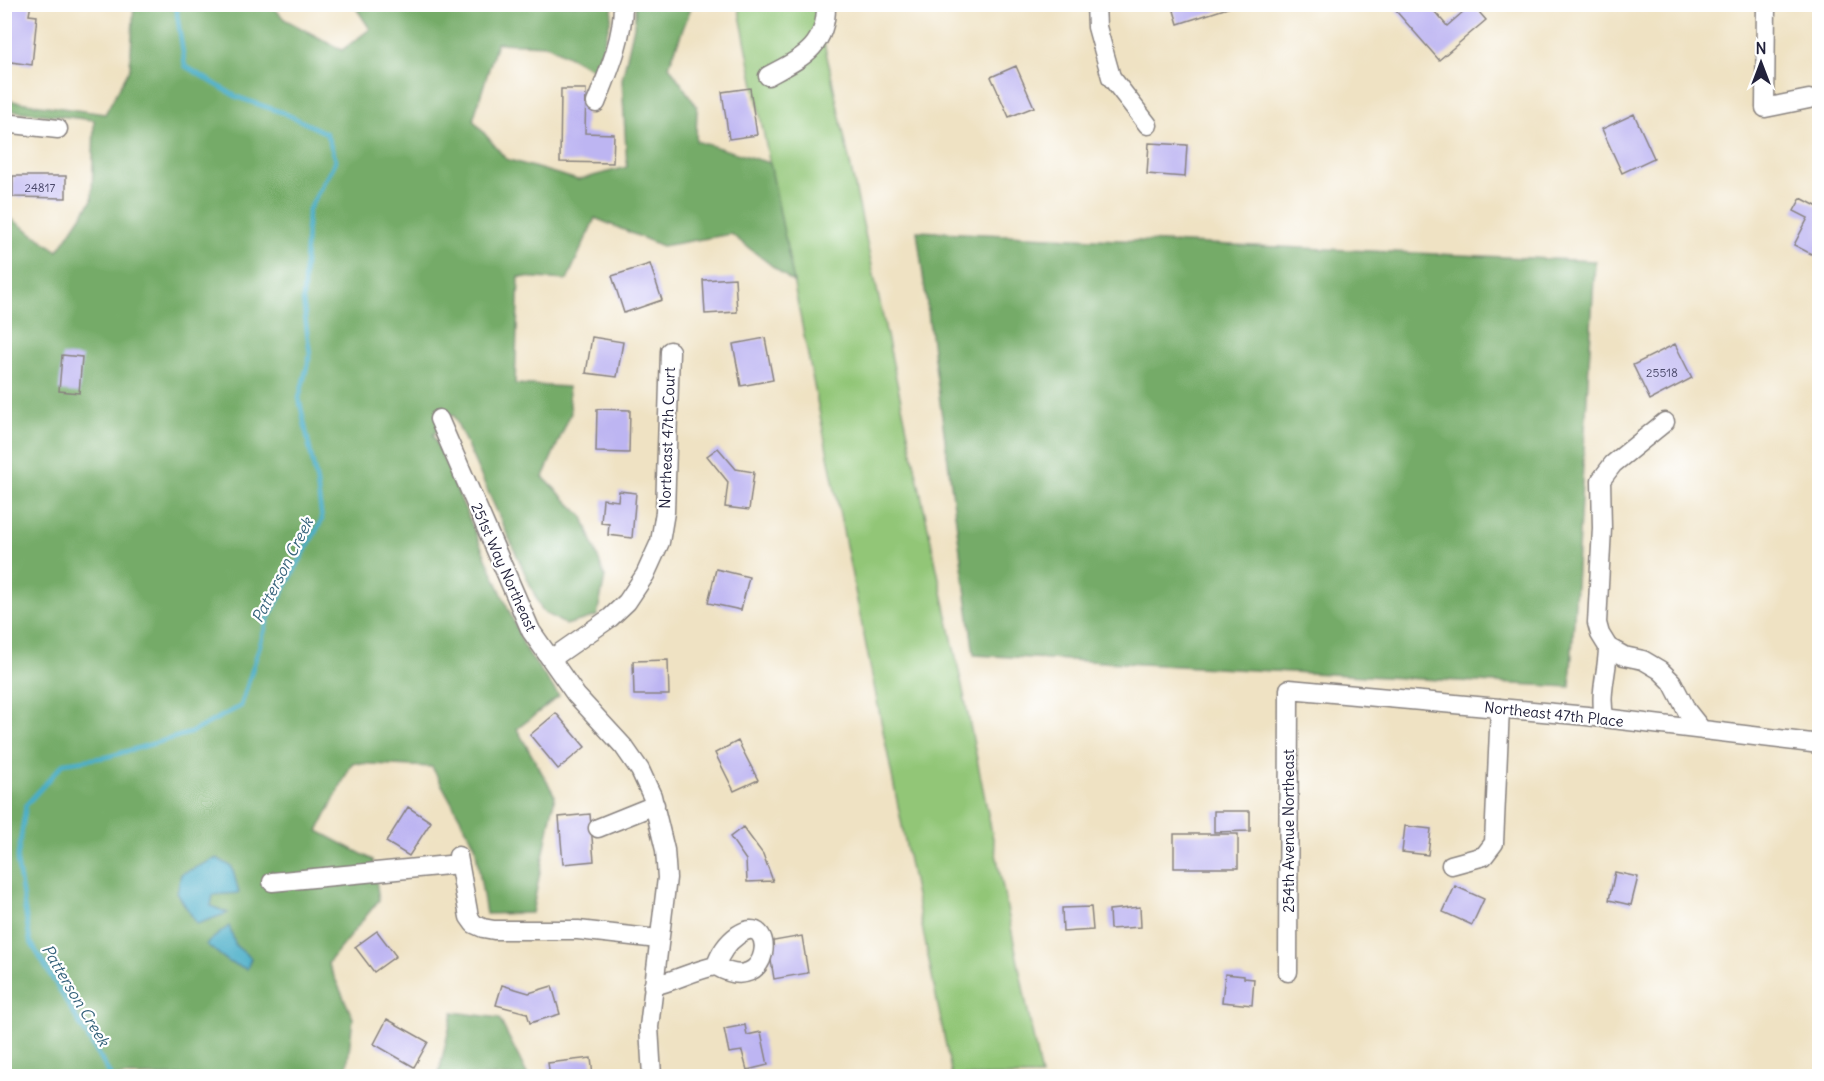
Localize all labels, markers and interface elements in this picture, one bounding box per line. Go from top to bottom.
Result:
north arrow [1731,33,1791,93]
text: N [1755,38,1767,58]
house number: 24817 [25,180,56,195]
house number: 25518 [1646,365,1678,380]
street label: Northeast 47th Court [655,367,679,509]
street label: 251st Way Northeast [467,500,541,634]
water label: Patterson Creek [247,512,318,626]
street label: Northeast 47th Place [1483,697,1625,731]
street label: 254th Avenue Northeast [1279,749,1298,913]
water label: Patterson Creek [38,940,115,1051]

